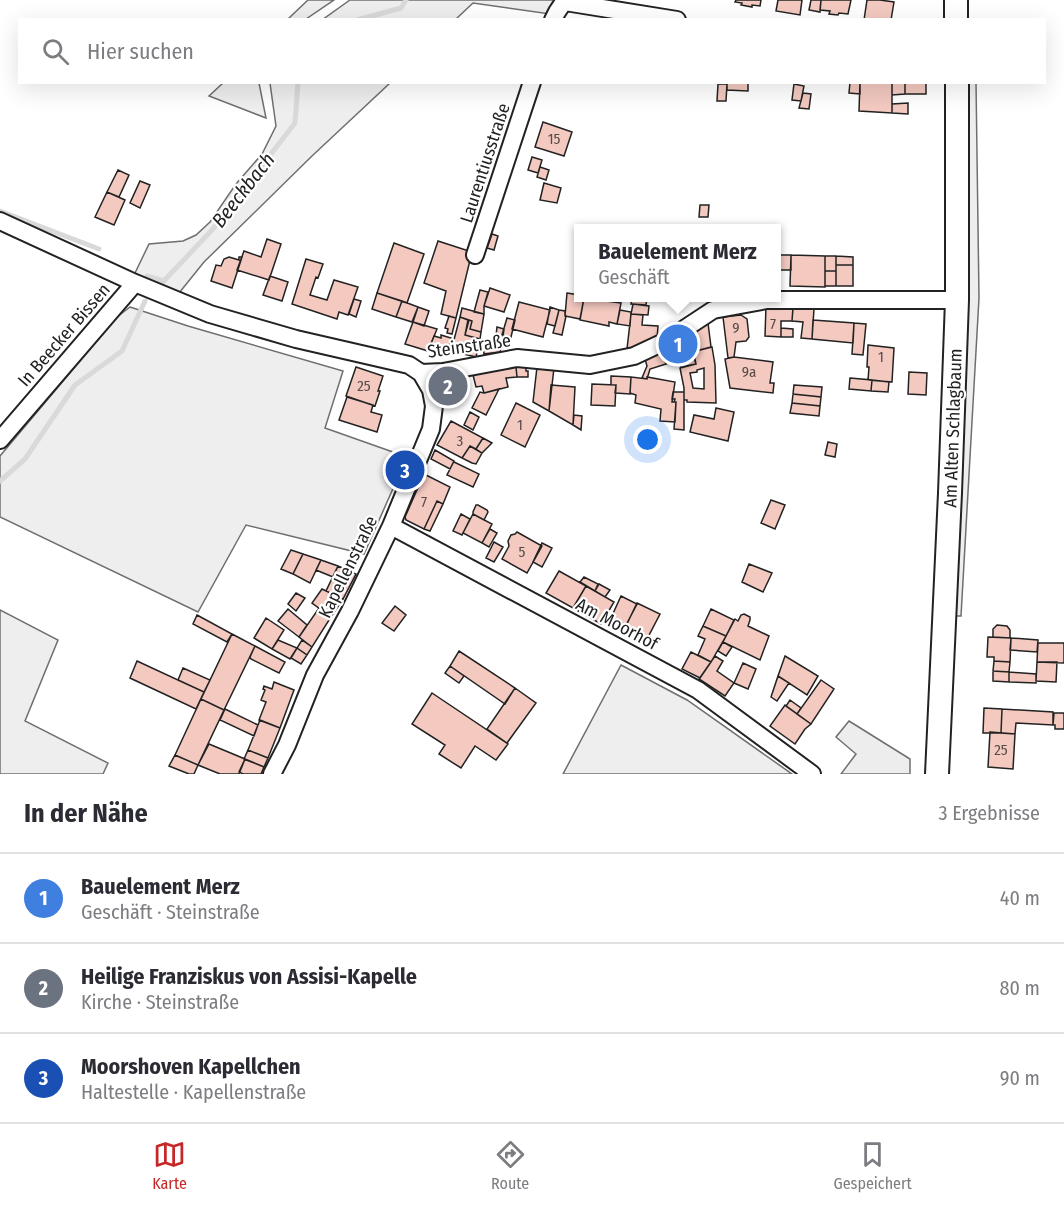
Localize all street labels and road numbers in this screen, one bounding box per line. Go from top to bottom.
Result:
street label: Laurentiusstraße [455,100,515,225]
street label: In Beecker Bissen [13,279,115,391]
street label: Steinstraße [426,329,512,363]
street label: Am Alten Schlagbaum [939,348,967,508]
street label: Kapellenstraße [314,512,382,622]
street label: Am Moorhof [572,593,663,656]

